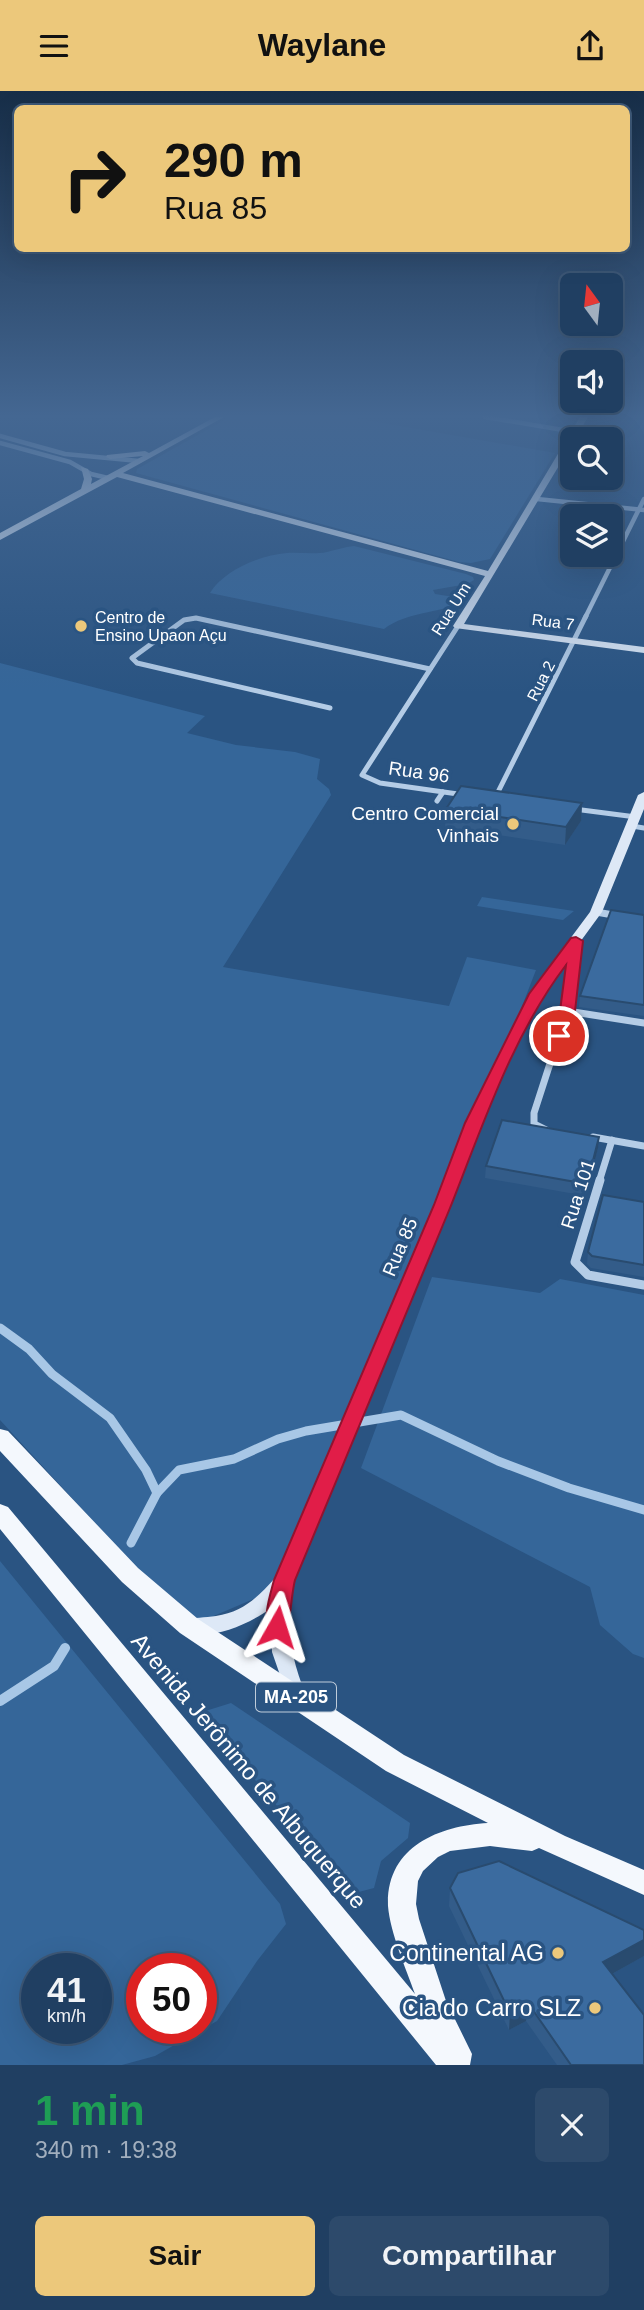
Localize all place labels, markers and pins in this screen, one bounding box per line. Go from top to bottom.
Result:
place label: Centro de Ensino Upaon Açu [95,609,227,644]
marker: Centro de Ensino Upaon Açu [73,618,89,634]
place label: Centro Comercial Vinhais [351,803,499,846]
marker: Centro Comercial Vinhais [505,816,521,832]
pin [529,1006,589,1066]
place label: Continental AG [389,1940,544,1966]
marker: Continental AG [550,1945,566,1961]
place label: Cia do Carro SLZ [402,1995,581,2021]
marker: Cia do Carro SLZ [587,2000,603,2016]

